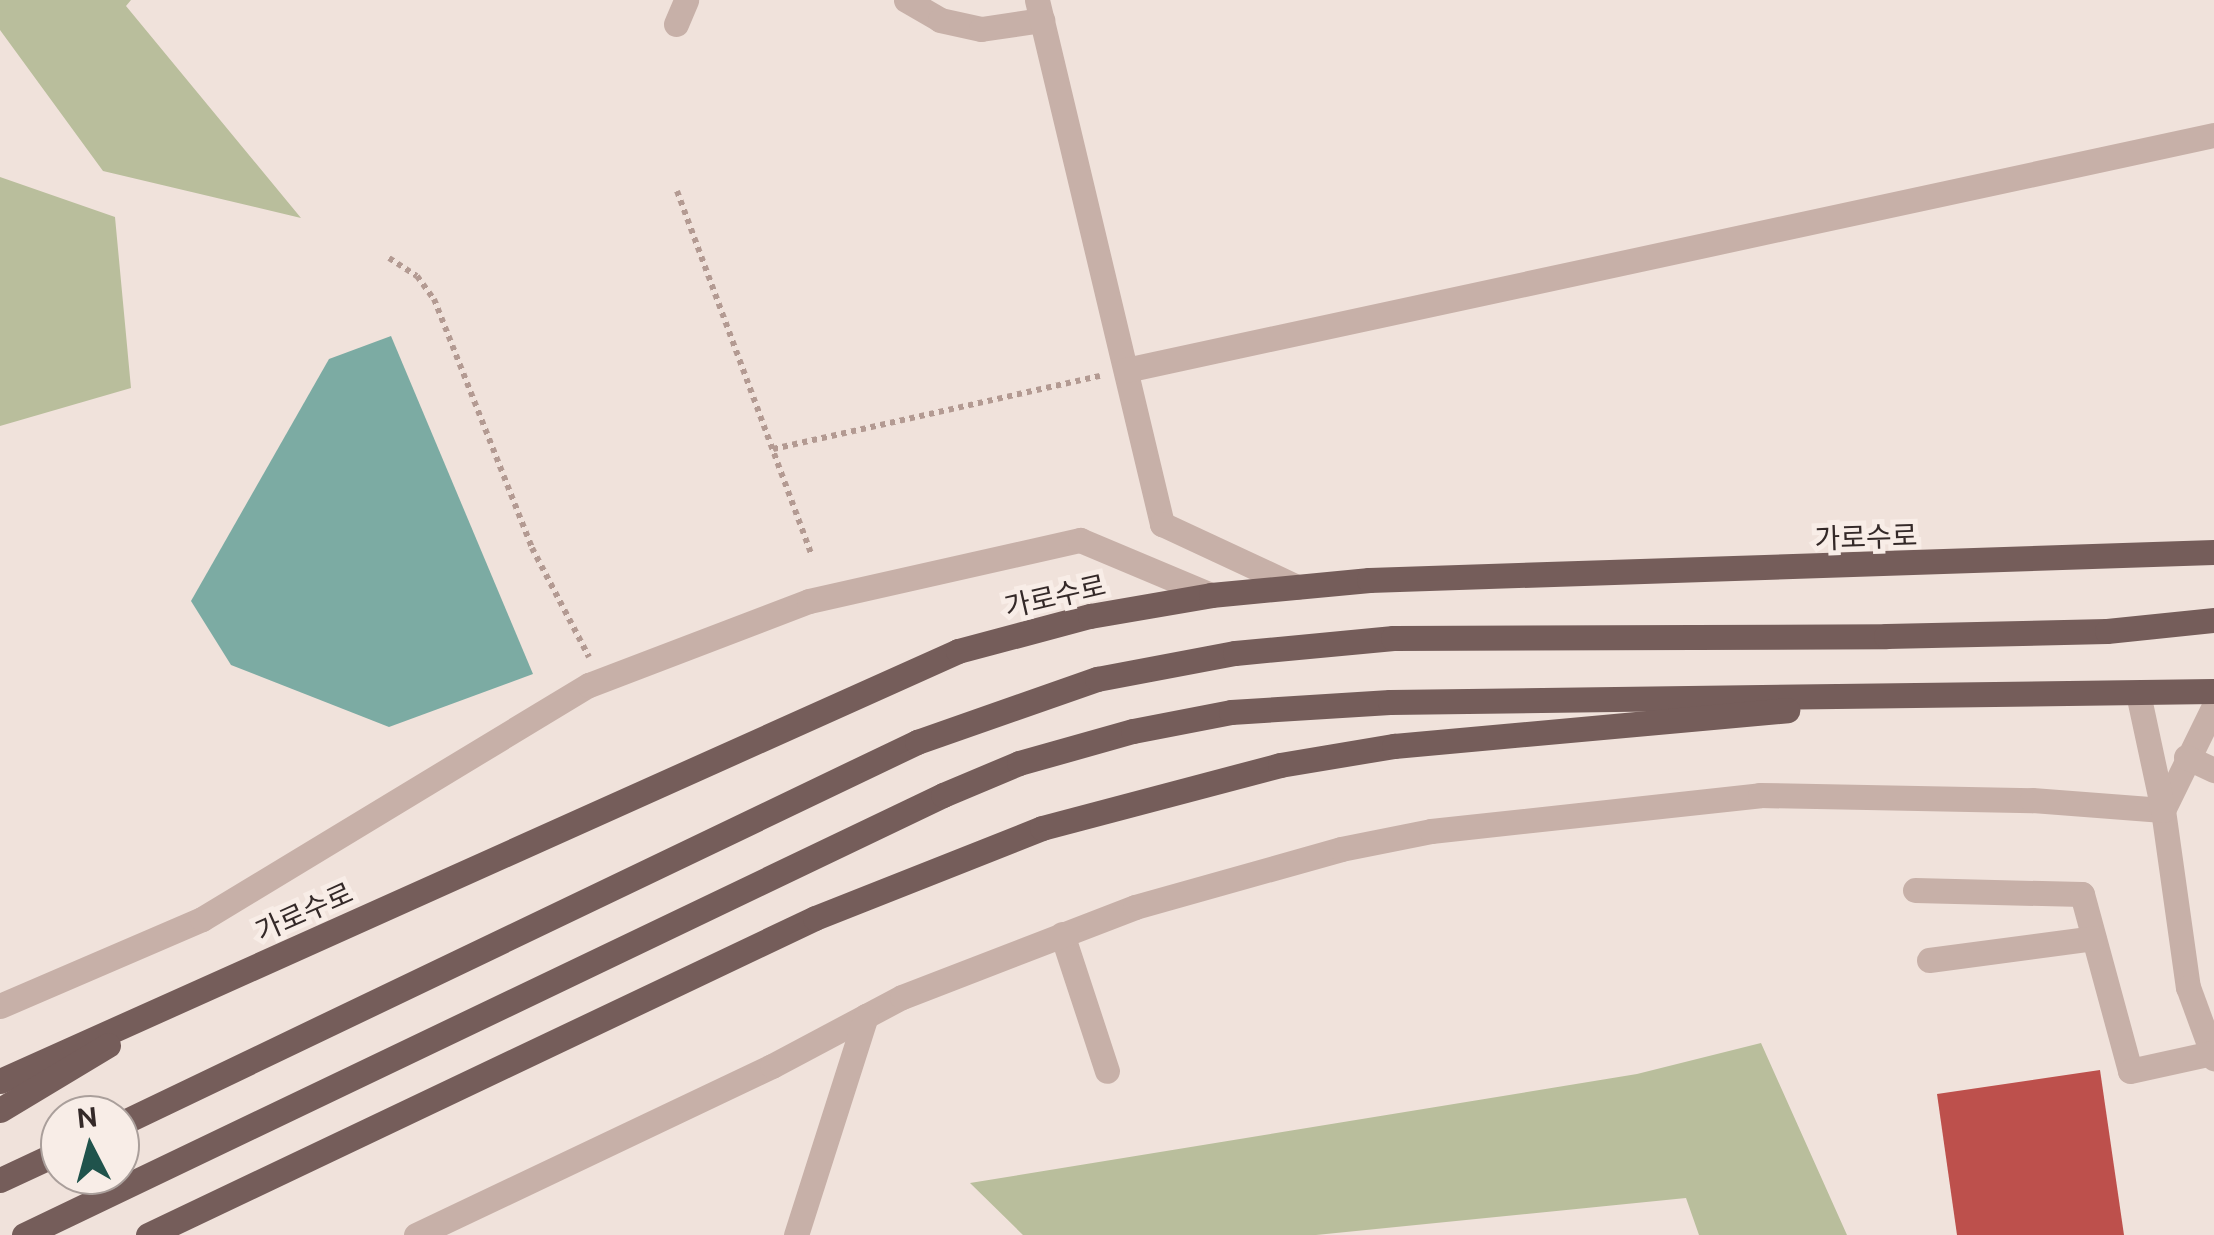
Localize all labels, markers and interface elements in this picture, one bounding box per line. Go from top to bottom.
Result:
street label: 가로수로 [1814,518,1918,556]
street label: 가로수로 [1001,568,1109,624]
street label: 가로수로 [250,876,358,948]
north arrow [40,1095,140,1195]
text: N [75,1100,99,1133]

